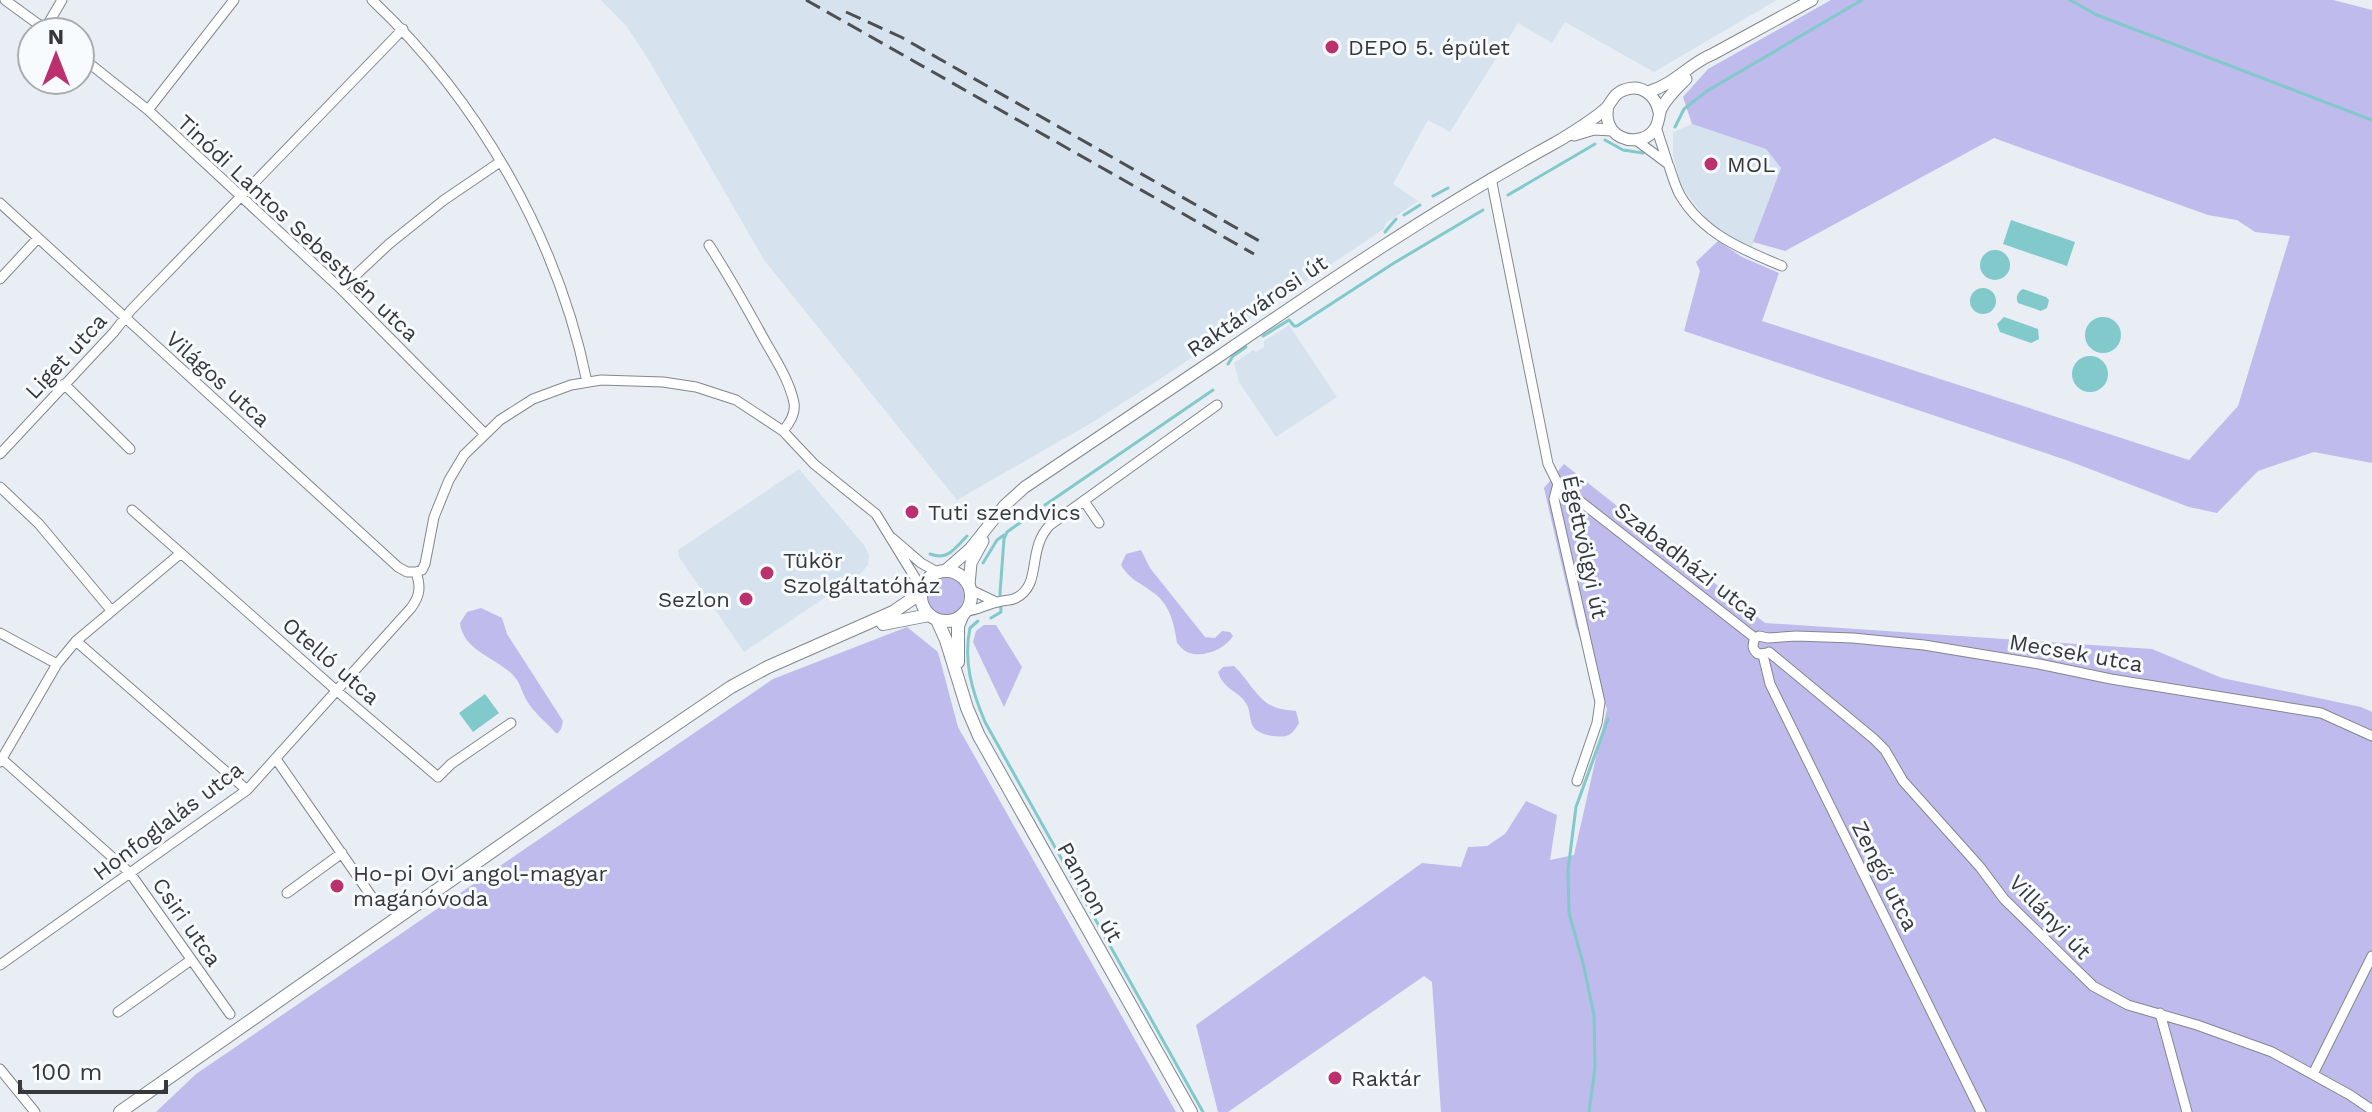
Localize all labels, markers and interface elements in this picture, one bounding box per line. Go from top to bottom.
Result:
north arrow [16,16,96,96]
text: N [48,24,64,49]
place label: DEPO 5. épület [1348,35,1510,60]
marker: DEPO 5. épület [1323,38,1341,56]
street label: Tinódi Lantos Sebestyén utca [172,110,424,346]
place label: MOL [1727,152,1775,177]
marker: MOL [1702,155,1720,173]
street label: Raktárvárosi út [1182,250,1332,362]
street label: Liget utca [20,308,112,404]
street label: Világos utca [161,326,275,432]
street label: Égettvölgyi út [1558,473,1612,621]
street label: Szabadházi utca [1610,497,1764,625]
place label: Tuti szendvics [928,500,1080,525]
marker: Tuti szendvics [903,503,921,521]
place label: Tükör Szolgáltatóház [783,548,940,598]
marker: Tükör Szolgáltatóház [758,564,776,582]
place label: Sezlon [658,587,730,612]
marker: Sezlon [737,590,755,608]
street label: Otelló utca [277,612,385,710]
street label: Mecsek utca [2007,629,2145,677]
street label: Honfoglalás utca [88,757,248,885]
street label: Zengő utca [1847,817,1923,935]
street label: Pannon út [1052,838,1128,946]
place label: Ho-pi Ovi angol-magyar magánóvoda [353,861,607,911]
street label: Villányi út [2004,870,2096,964]
street label: Csiri utca [147,873,227,971]
marker: Ho-pi Ovi angol-magyar magánóvoda [328,877,346,895]
scale bar [20,1044,166,1094]
text: 100 m [32,1058,102,1086]
place label: Raktár [1351,1066,1421,1091]
marker: Raktár [1326,1069,1344,1087]

